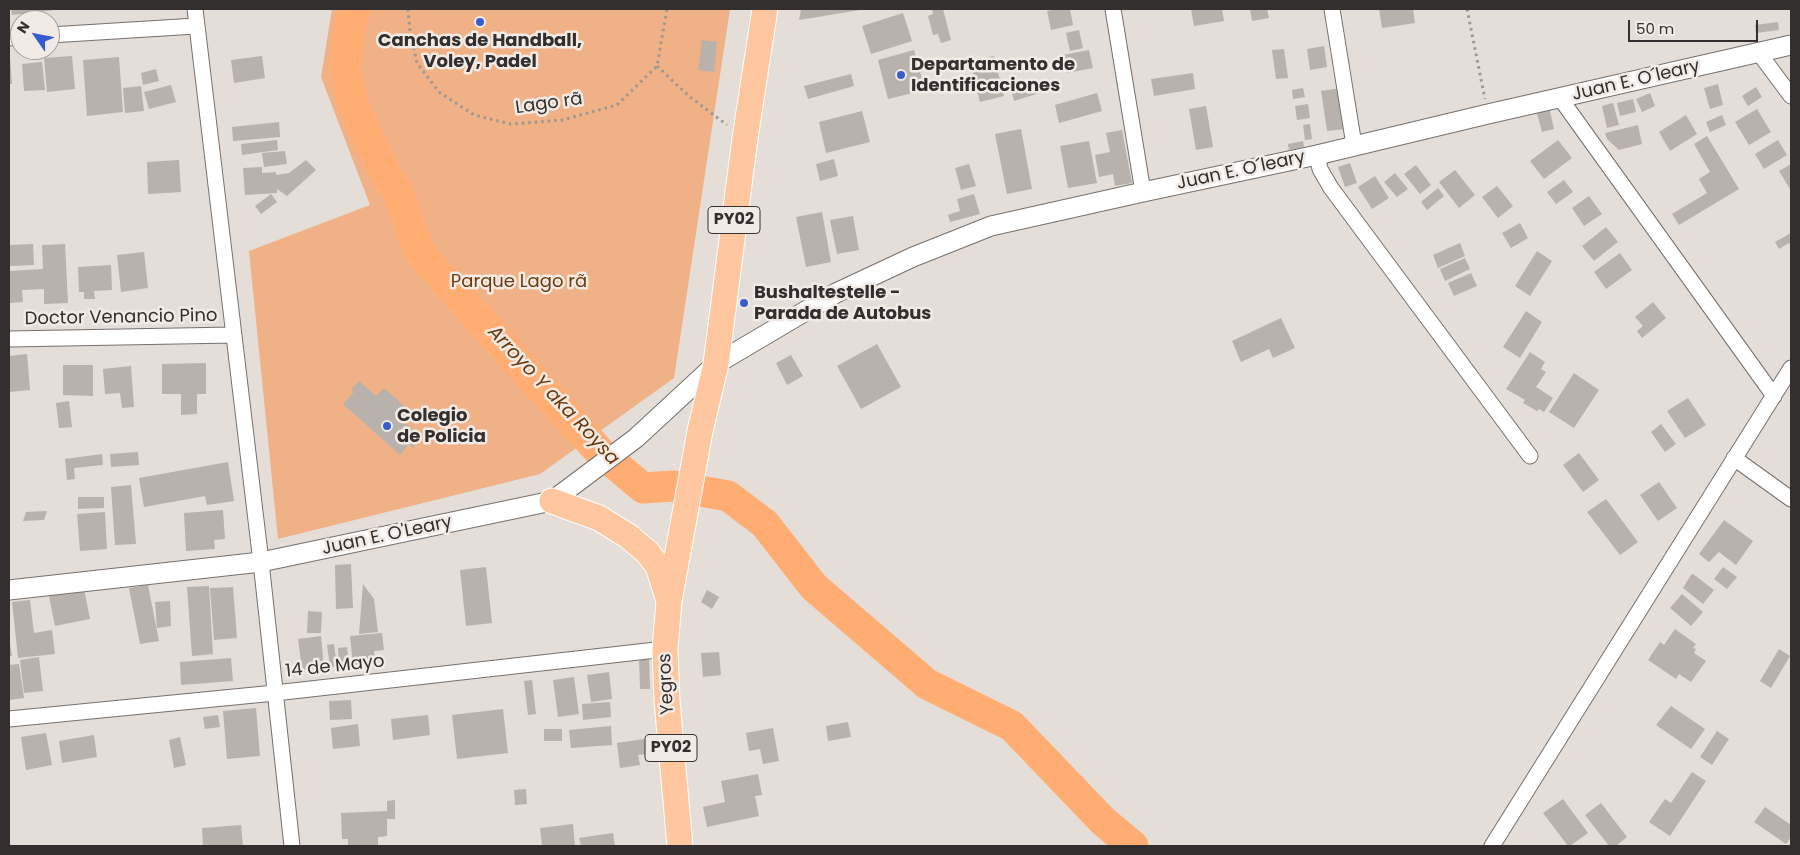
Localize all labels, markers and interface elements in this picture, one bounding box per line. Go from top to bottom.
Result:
north arrow [10,10,60,60]
scale bar [1630,10,1760,42]
marker: Canchas de Handball, Voley, Padel [474,16,486,28]
text: N [12,18,35,37]
text: 50 m [1636,18,1674,39]
place label: Canchas de Handball, Voley, Padel [378,30,582,72]
place label: Departamento de Identificaciones [911,54,1075,96]
street label: Juan E. O´leary [1570,56,1702,106]
marker: Departamento de Identificaciones [895,69,907,81]
street label: Lago rã [514,89,584,119]
street label: Juan E. O´leary [1175,147,1307,195]
road number: PY02 [708,206,760,234]
park label: Parque Lago rã [451,271,587,293]
place label: Bushaltestelle - Parada de Autobus [754,282,931,324]
marker: Bushaltestelle - Parada de Autobus [738,297,750,309]
street label: Doctor Venancio Pino [24,306,218,330]
water label: Arroyo Y aka Roysa [482,321,624,471]
place label: Colegio de Policia [397,405,486,448]
marker: Colegio de Policia [381,420,393,432]
street label: Juan E. O'Leary [320,512,454,560]
street label: 14 de Mayo [284,651,386,683]
street label: Yegros [655,653,679,715]
road number: PY02 [645,734,697,761]

